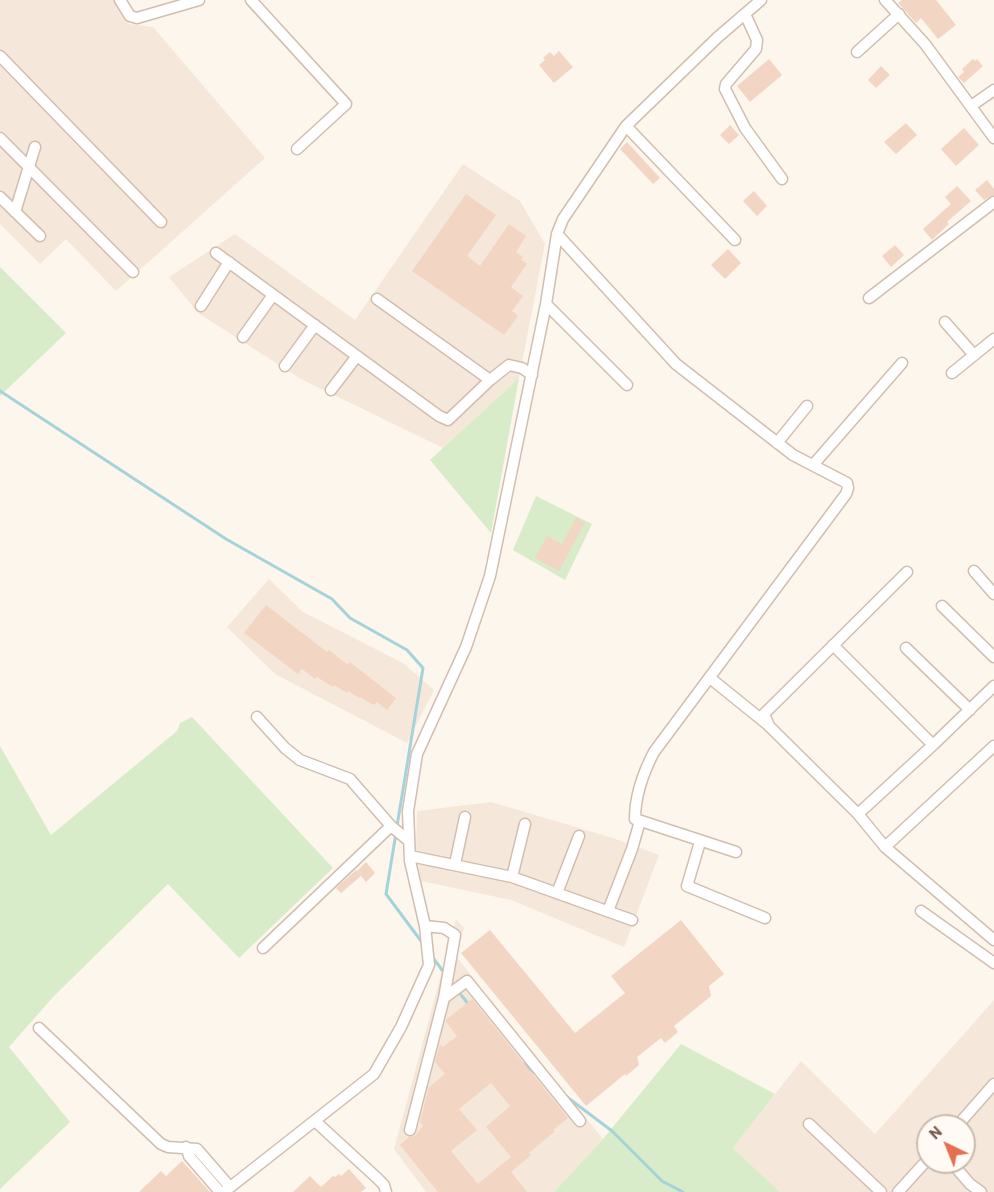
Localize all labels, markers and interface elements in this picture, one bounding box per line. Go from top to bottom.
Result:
north arrow [916,1114,976,1174]
text: N [924,1121,945,1143]

